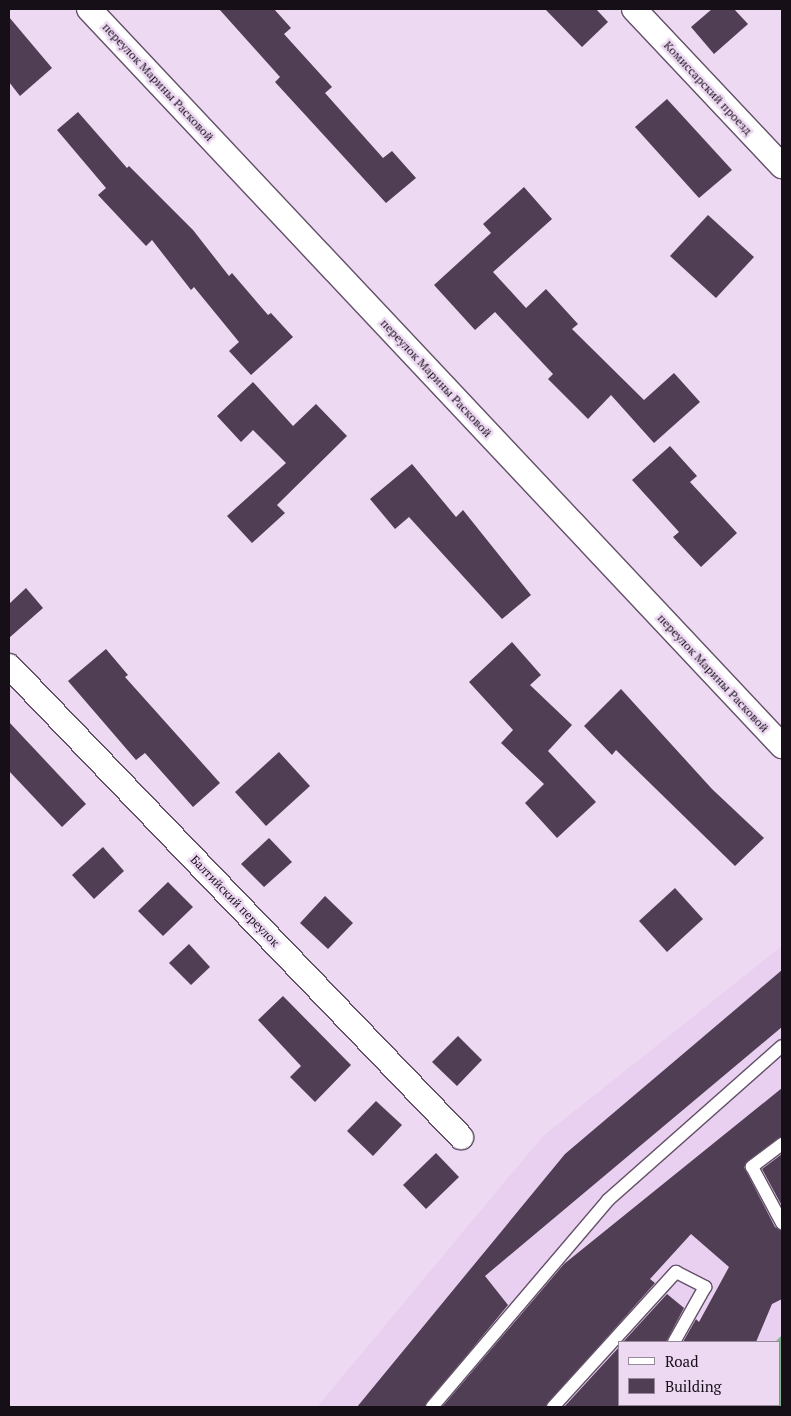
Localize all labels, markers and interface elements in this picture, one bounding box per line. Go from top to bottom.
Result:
street label: переулок Марины Расковой [99,20,217,144]
street label: Комиссарский проезд [661,38,755,138]
street label: переулок Марины Расковой [377,316,495,440]
street label: переулок Марины Расковой [654,611,772,735]
street label: Балтийский переулок [188,852,282,950]
legend [618,1341,781,1406]
text: Road [665,1351,698,1371]
text: Building [665,1376,722,1396]

